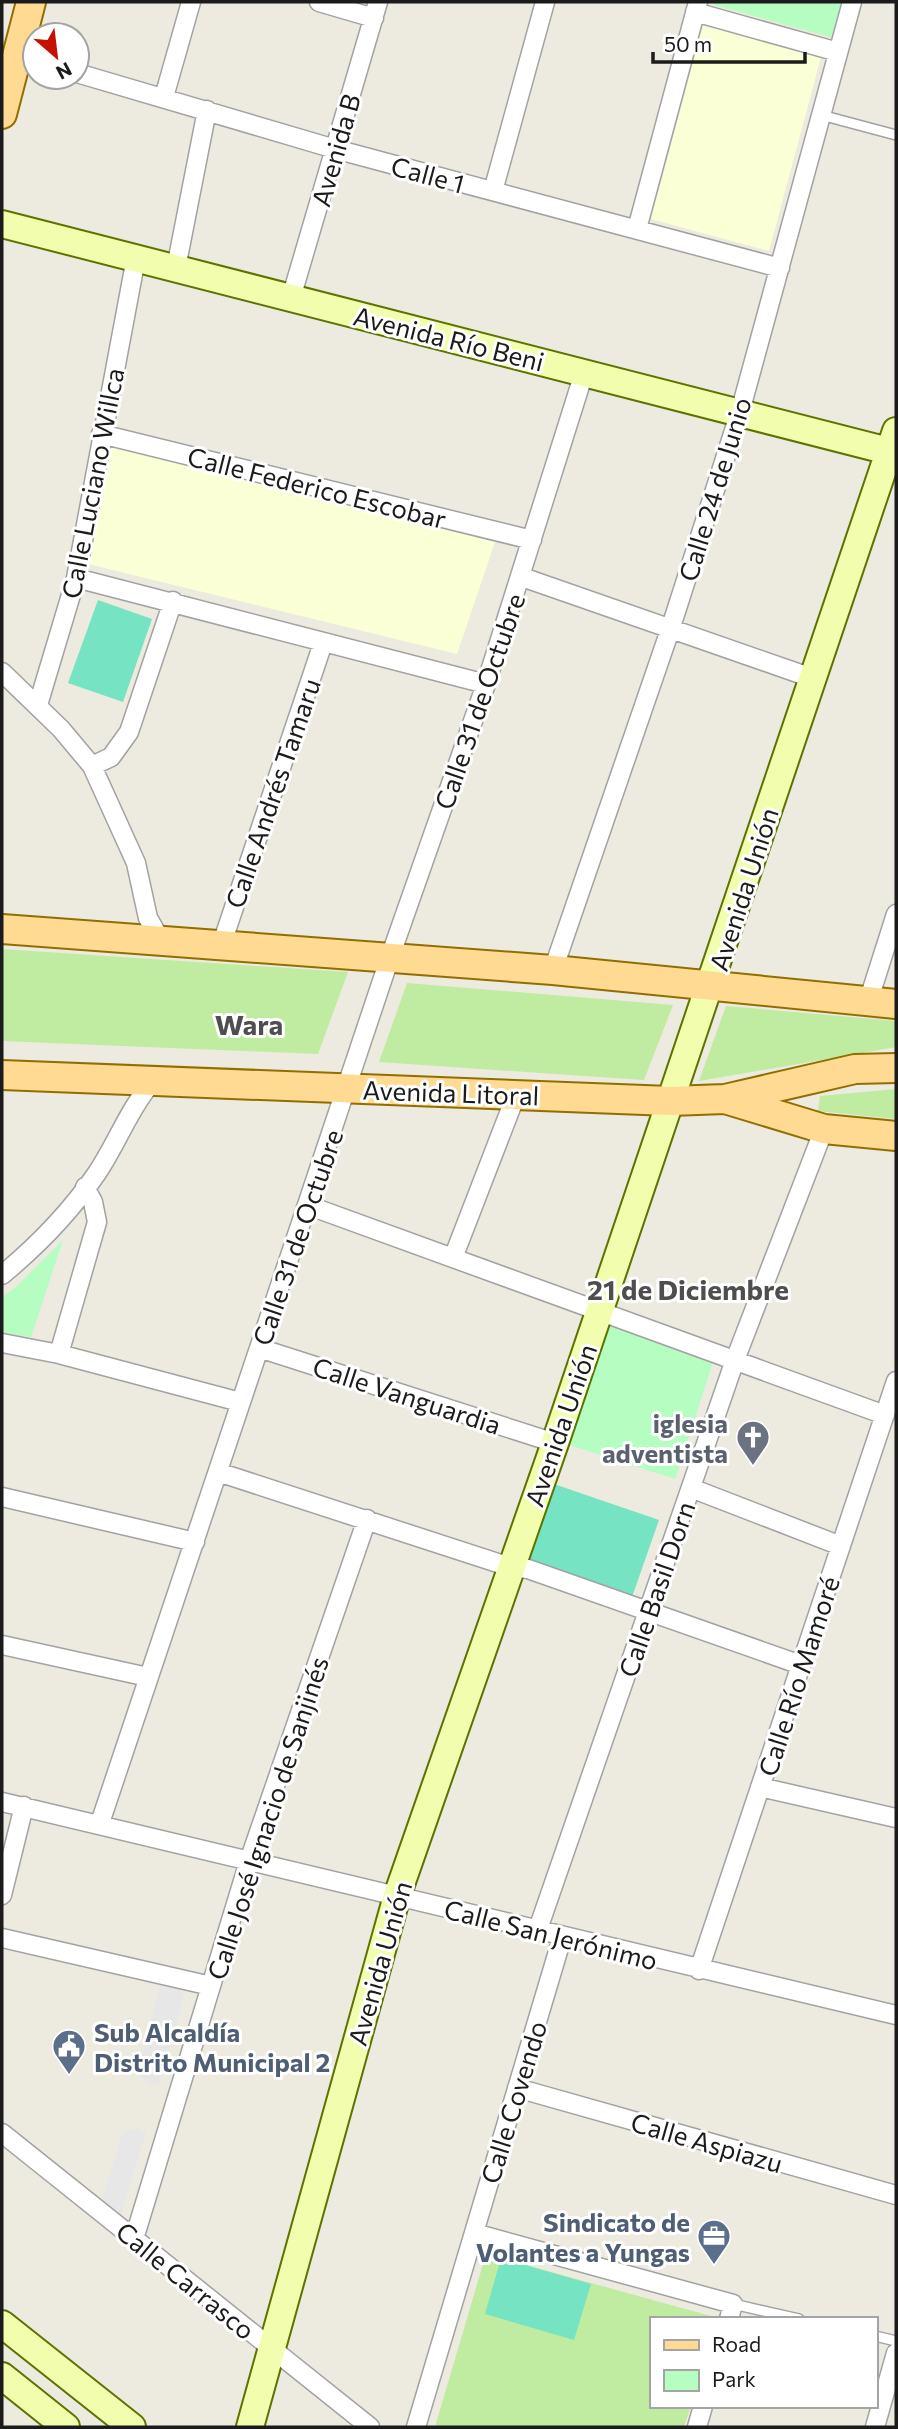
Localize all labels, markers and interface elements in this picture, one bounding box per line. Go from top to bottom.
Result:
north arrow [21,21,91,91]
scale bar [653,21,805,65]
text: 50 m [664,31,712,56]
text: N [53,58,76,85]
street label: Avenida B [304,90,366,210]
street label: Calle 1 [388,149,468,199]
street label: Avenida Río Beni [350,299,548,377]
street label: Calle Luciano Willca [54,365,130,601]
street label: Calle 24 de Junio [671,393,757,585]
street label: Calle Federico Escobar [184,440,450,534]
street label: Calle 31 de Octubre [428,589,530,813]
street label: Calle Andrés Tamaru [218,674,326,912]
street label: Avenida Unión [702,804,784,974]
district label: Wara [215,1007,283,1041]
street label: Avenida Litoral [362,1073,540,1111]
street label: Calle 31 de Octubre [246,1125,348,1349]
district label: 21 de Diciembre [587,1272,789,1306]
street label: Avenida Unión [518,1340,602,1510]
street label: Calle Vanguardia [309,1350,505,1440]
place label: iglesia adventista [602,1407,728,1468]
church icon: iglesia adventista [734,1418,772,1467]
street label: Calle Basil Dorn [611,1497,701,1681]
street label: Calle Río Mamoré [751,1572,845,1780]
street label: Calle José Ignacio de Sanjinés [200,1653,334,1983]
street label: Avenida Unión [341,1877,417,2049]
street label: Calle San Jerónimo [441,1893,661,1975]
place label: Sub Alcaldía Distrito Municipal 2 [94,2016,330,2077]
street label: Calle Covendo [474,2017,552,2187]
public building icon: Sub Alcaldía Distrito Municipal 2 [50,2027,88,2076]
street label: Calle Aspiazu [628,2106,786,2178]
place label: Sindicato de Volantes a Yungas [476,2206,690,2267]
street label: Calle Carrasco [111,2215,261,2345]
office icon: Sindicato de Volantes a Yungas [695,2217,733,2266]
legend [650,2317,877,2408]
text: Road [712,2331,761,2356]
text: Park [712,2366,756,2391]

